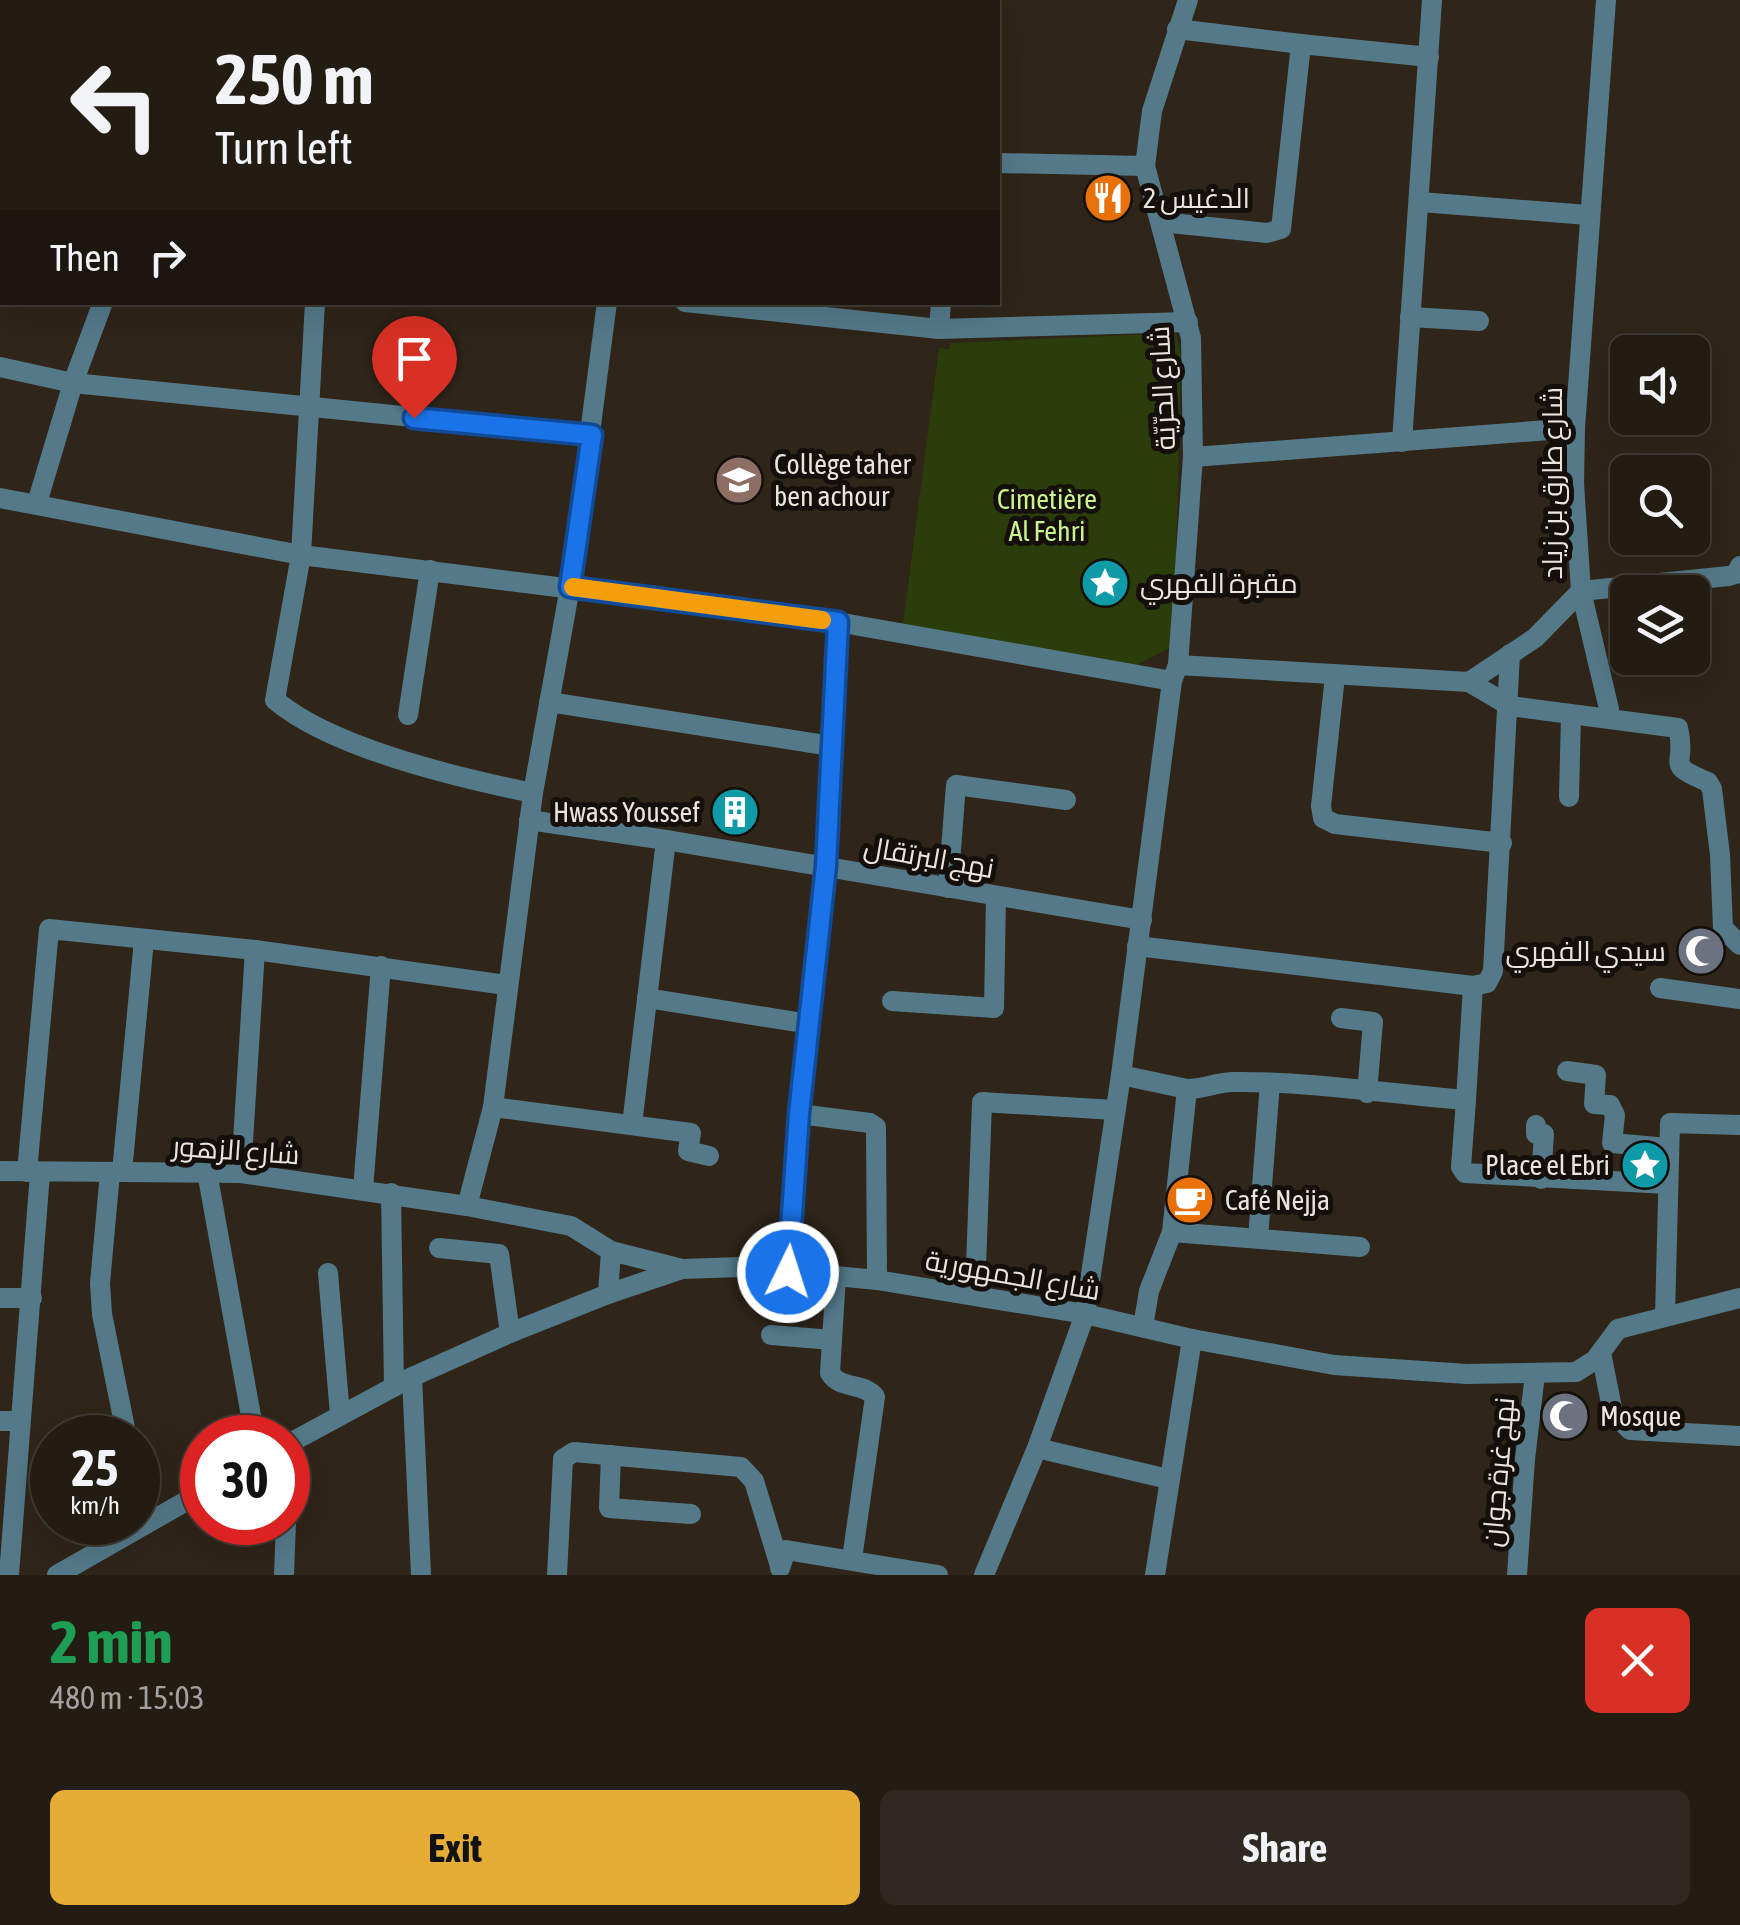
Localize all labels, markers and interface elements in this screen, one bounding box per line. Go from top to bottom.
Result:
text: 250 m [215,39,374,119]
icon: left [50,40,180,170]
text: Turn left [215,122,353,174]
restaurant icon: الدغيس 2 [1082,172,1134,224]
place label: الدغيس 2 [1143,182,1250,215]
icon: right [140,230,195,285]
text: Then [50,236,120,279]
pin [372,316,457,419]
street label: شارع الحرّيّة [1143,325,1184,451]
icon: arrive [387,331,442,386]
map controls [1610,335,1710,675]
button: sound [1610,335,1710,435]
street label: شارع طارق بن زياد [1536,387,1571,579]
place label: Collège taher ben achour [774,448,911,512]
school or university icon: Collège taher ben achour [713,454,765,506]
button: search [1610,455,1710,555]
park label: Cimetière Al Fehri [997,483,1097,547]
place icon: مقبرة الفهري [1079,557,1131,609]
place label: مقبرة الفهري [1140,567,1298,605]
button: layers [1610,575,1710,675]
building icon: Hwass Youssef [709,786,761,838]
place label: Hwass Youssef [553,796,700,828]
street label: نهج البرتقال [861,830,997,887]
mosque icon: سيدي الفهري [1675,925,1727,977]
place label: سيدي الفهري [1506,935,1666,973]
street label: شارع الزهور [169,1129,301,1173]
place icon: Place el Ebri [1619,1139,1671,1191]
place label: Place el Ebri [1485,1149,1610,1181]
cafe icon: Café Nejja [1164,1174,1216,1226]
place label: Café Nejja [1225,1184,1330,1216]
position arrow [736,1220,840,1324]
street label: شارع الجمهورية [923,1244,1103,1309]
mosque icon: Mosque [1539,1390,1591,1442]
street label: نهج غرة جوان [1476,1396,1523,1549]
place label: Mosque [1600,1400,1681,1432]
speed limit sign: 30 [180,1415,310,1545]
text: 25 [71,1439,118,1497]
text: km/h [70,1491,120,1519]
text: 2 min [50,1607,173,1676]
button: close [1585,1608,1690,1713]
text: 480 m · 15:03 [50,1679,205,1716]
button: Exit [50,1790,860,1905]
button: Share [880,1790,1690,1905]

